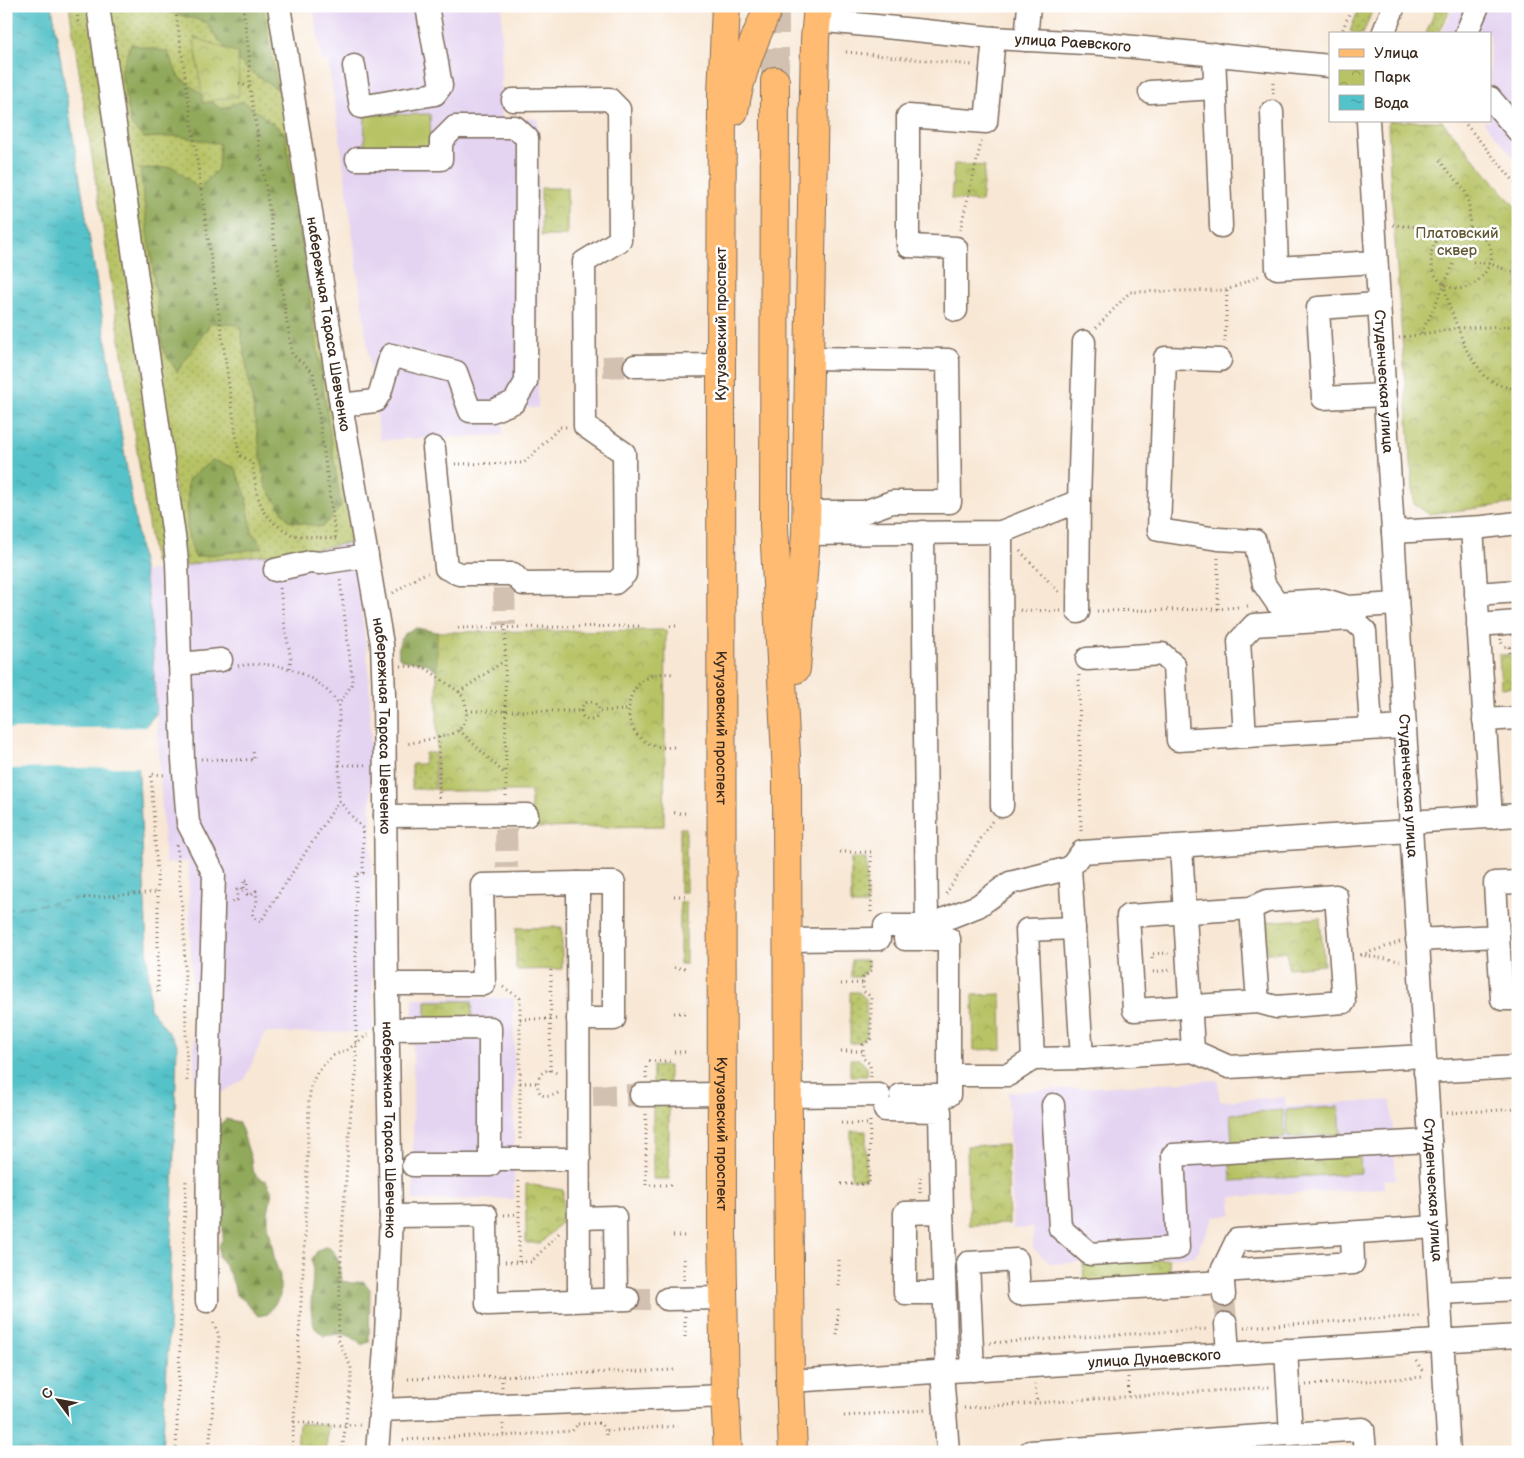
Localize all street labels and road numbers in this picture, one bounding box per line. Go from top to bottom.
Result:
street label: улица Раевского [1014,30,1132,57]
street label: набережная Тараса Шевченко [302,215,354,433]
street label: Кутузовский проспект [712,247,731,401]
street label: Студенческая улица [1369,309,1397,454]
street label: набережная Тараса Шевченко [368,616,394,835]
street label: Кутузовский проспект [711,651,731,805]
street label: Студенческая улица [1394,713,1422,858]
street label: набережная Тараса Шевченко [377,1021,400,1239]
street label: Кутузовский проспект [712,1057,731,1211]
street label: Студенческая улица [1419,1118,1446,1263]
street label: улица Дунаевского [1087,1345,1221,1373]

